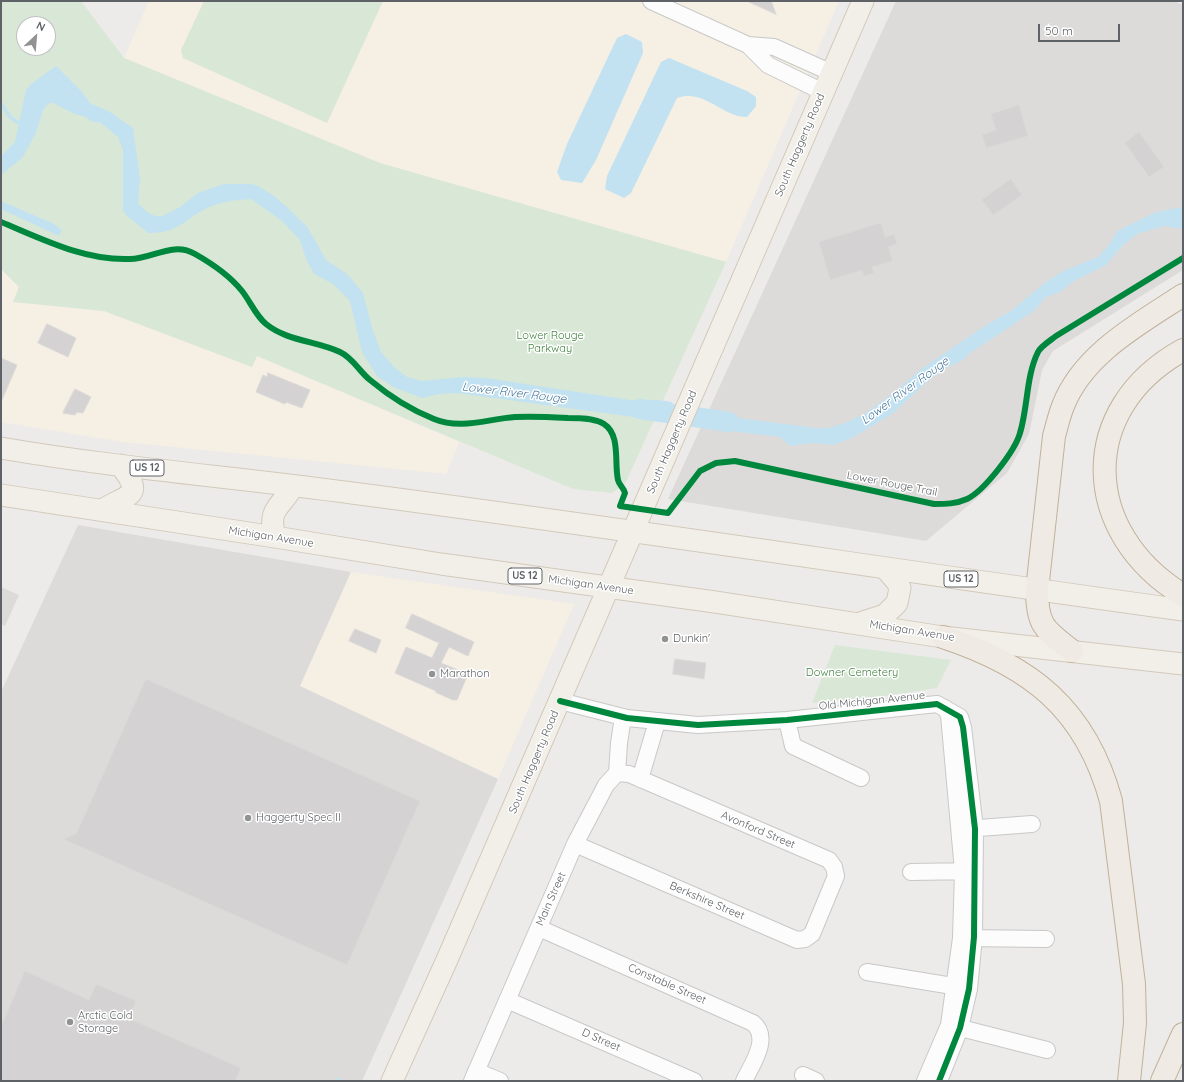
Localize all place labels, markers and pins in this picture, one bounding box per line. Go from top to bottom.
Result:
place label: Dunkin' [673,632,710,646]
marker: Dunkin' [660,634,670,644]
place label: Marathon [440,667,490,681]
marker: Marathon [427,669,437,679]
place label: Haggerty Spec II [256,811,341,825]
marker: Haggerty Spec II [243,813,253,823]
place label: Arctic Cold Storage [78,1009,133,1035]
marker: Arctic Cold Storage [65,1017,75,1027]

